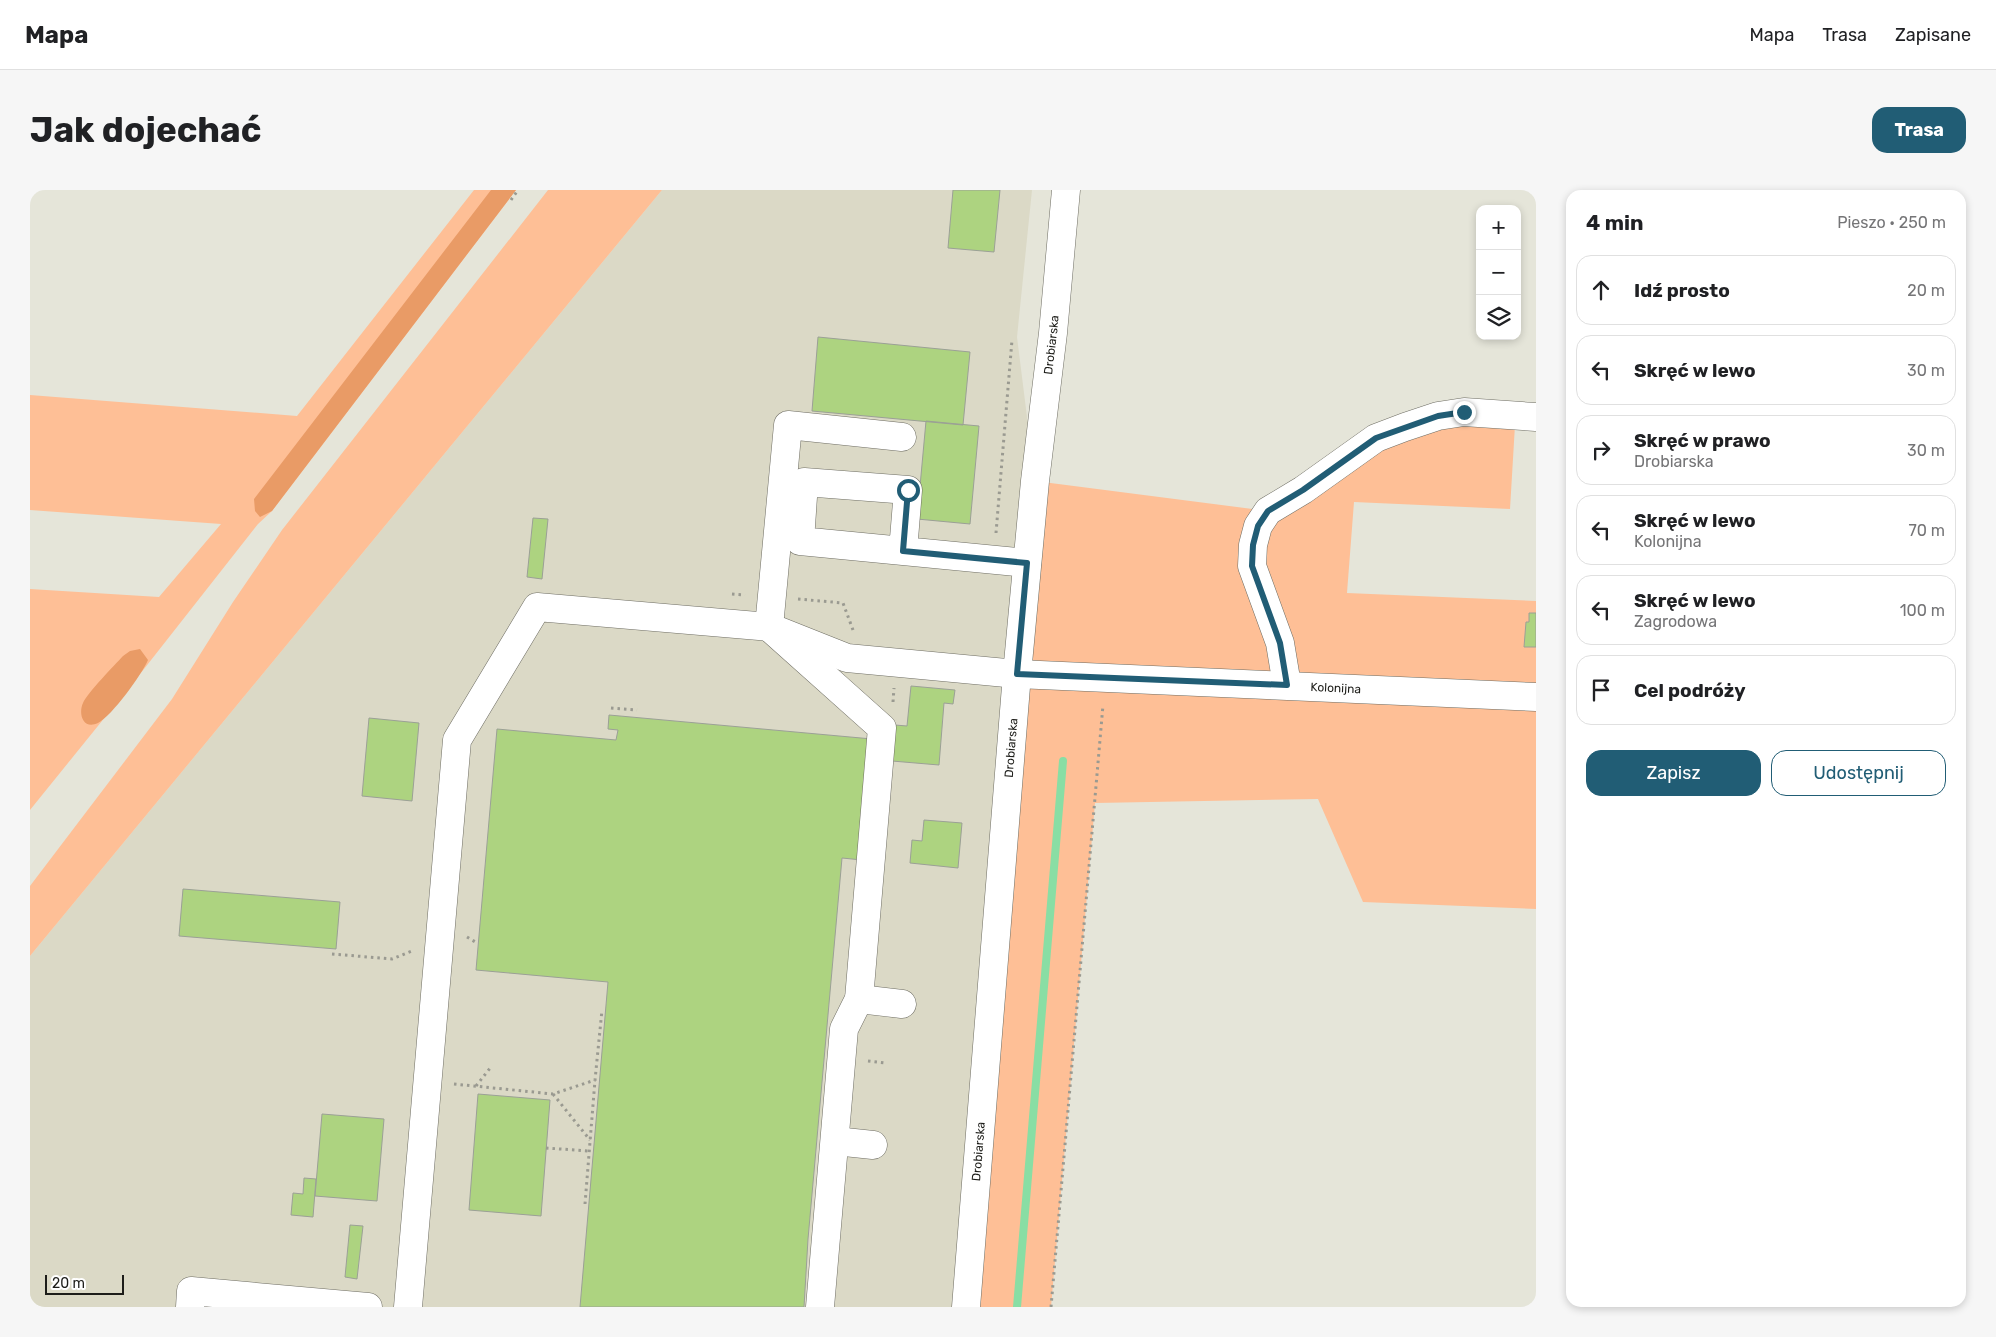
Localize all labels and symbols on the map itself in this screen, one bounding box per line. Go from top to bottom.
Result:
street label: Drobiarska [1041,315,1062,375]
route end [1453,401,1476,424]
route start [897,479,920,502]
street label: Kolonijna [1310,680,1361,696]
street label: Drobiarska [1002,718,1020,778]
street label: Drobiarska [969,1121,988,1182]
scale bar [45,1272,124,1295]

